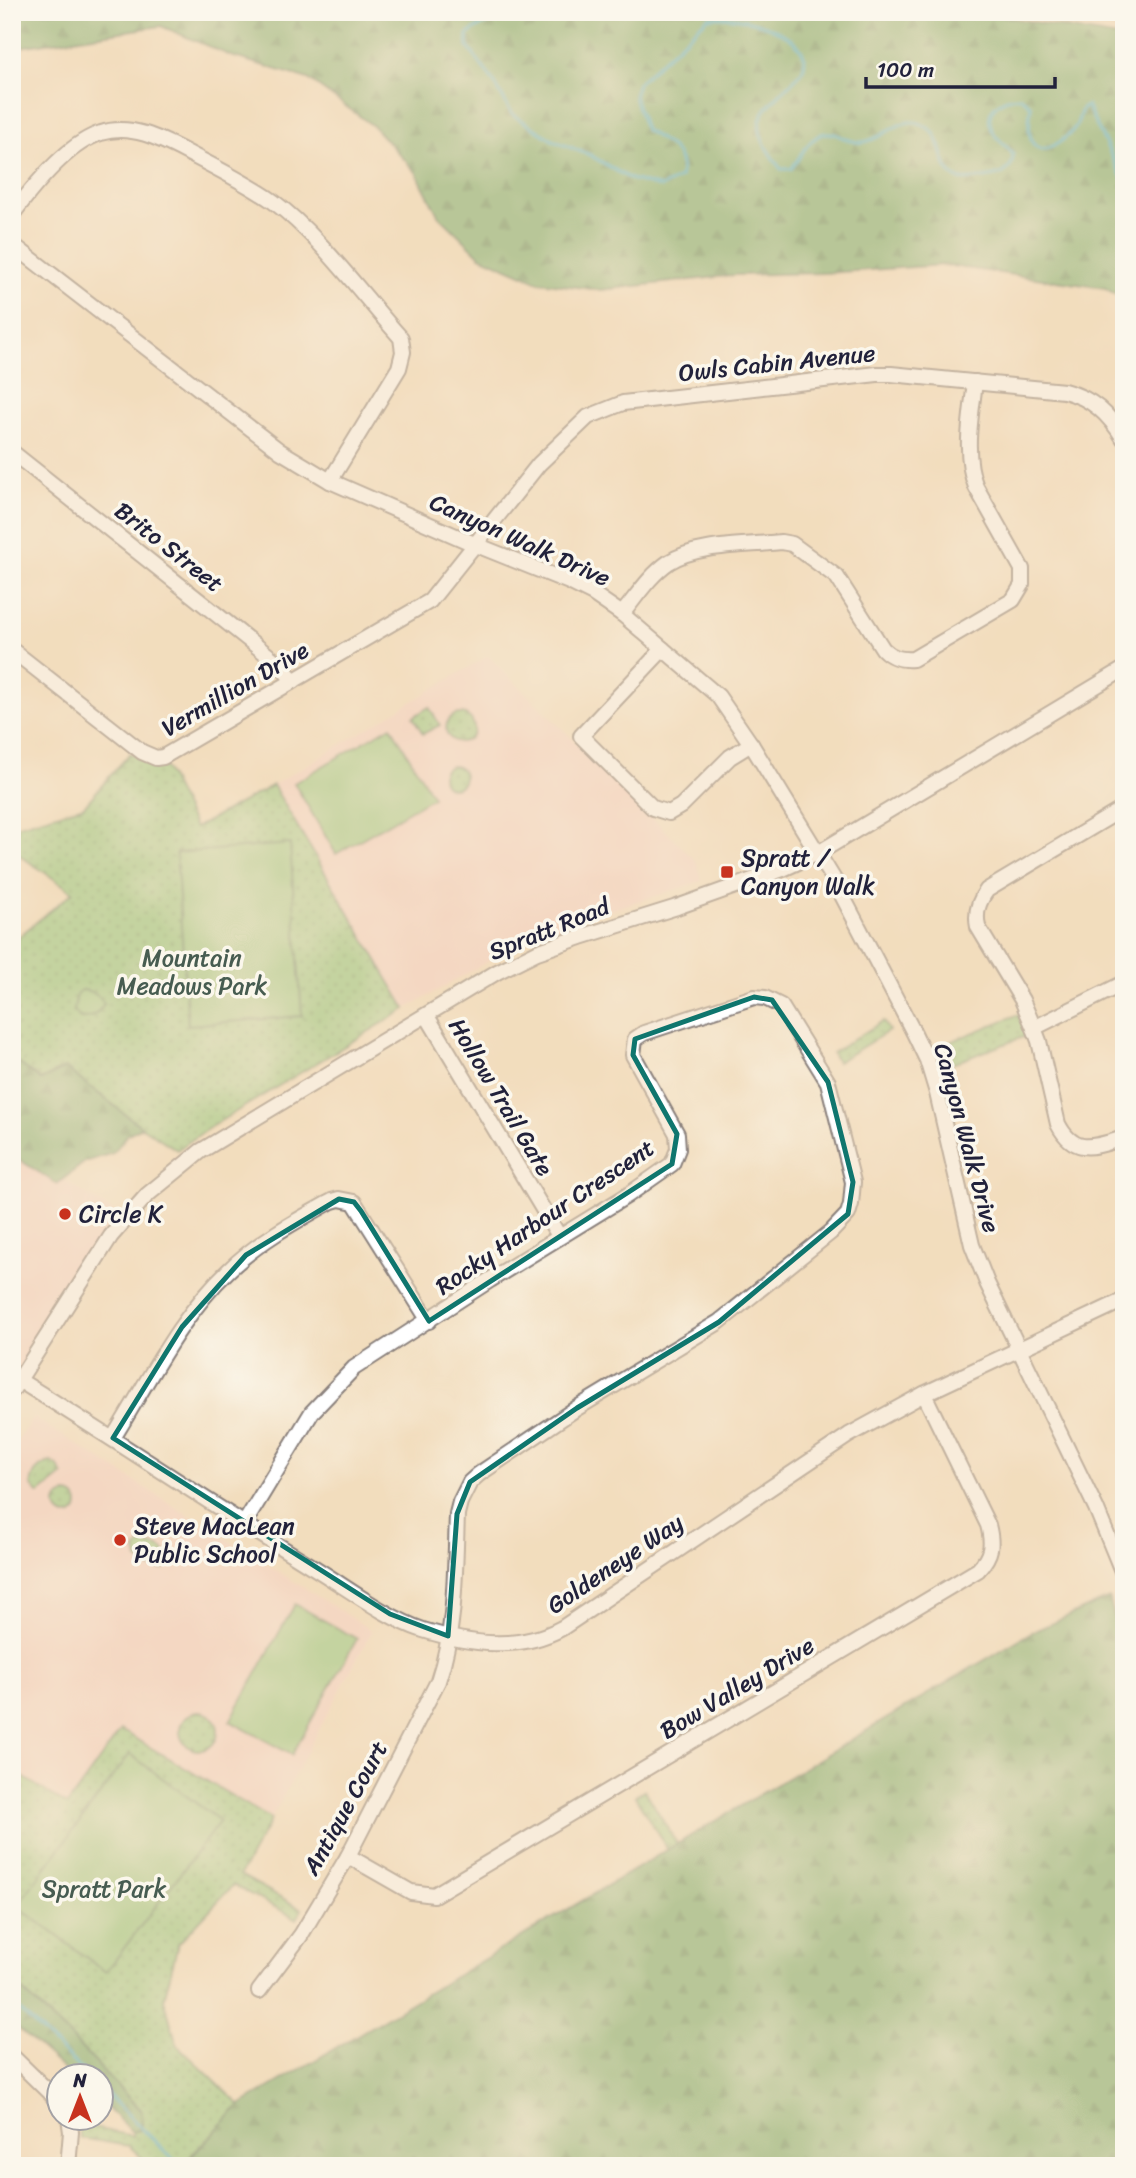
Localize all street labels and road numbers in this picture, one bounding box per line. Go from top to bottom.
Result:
street label: Owls Cabin Avenue [677,332,877,394]
street label: Canyon Walk Drive [423,481,617,599]
street label: Brito Street [105,491,233,603]
street label: Vermillion Drive [153,629,317,748]
street label: Spratt Road [482,885,618,972]
street label: Hollow Trail Gate [437,1010,565,1185]
street label: Canyon Walk Drive [922,1039,1012,1237]
street label: Rocky Harbour Crescent [426,1128,664,1306]
street label: Goldeneye Way [538,1502,693,1625]
street label: Bow Valley Drive [651,1625,823,1751]
street label: Antique Court [290,1733,399,1884]

